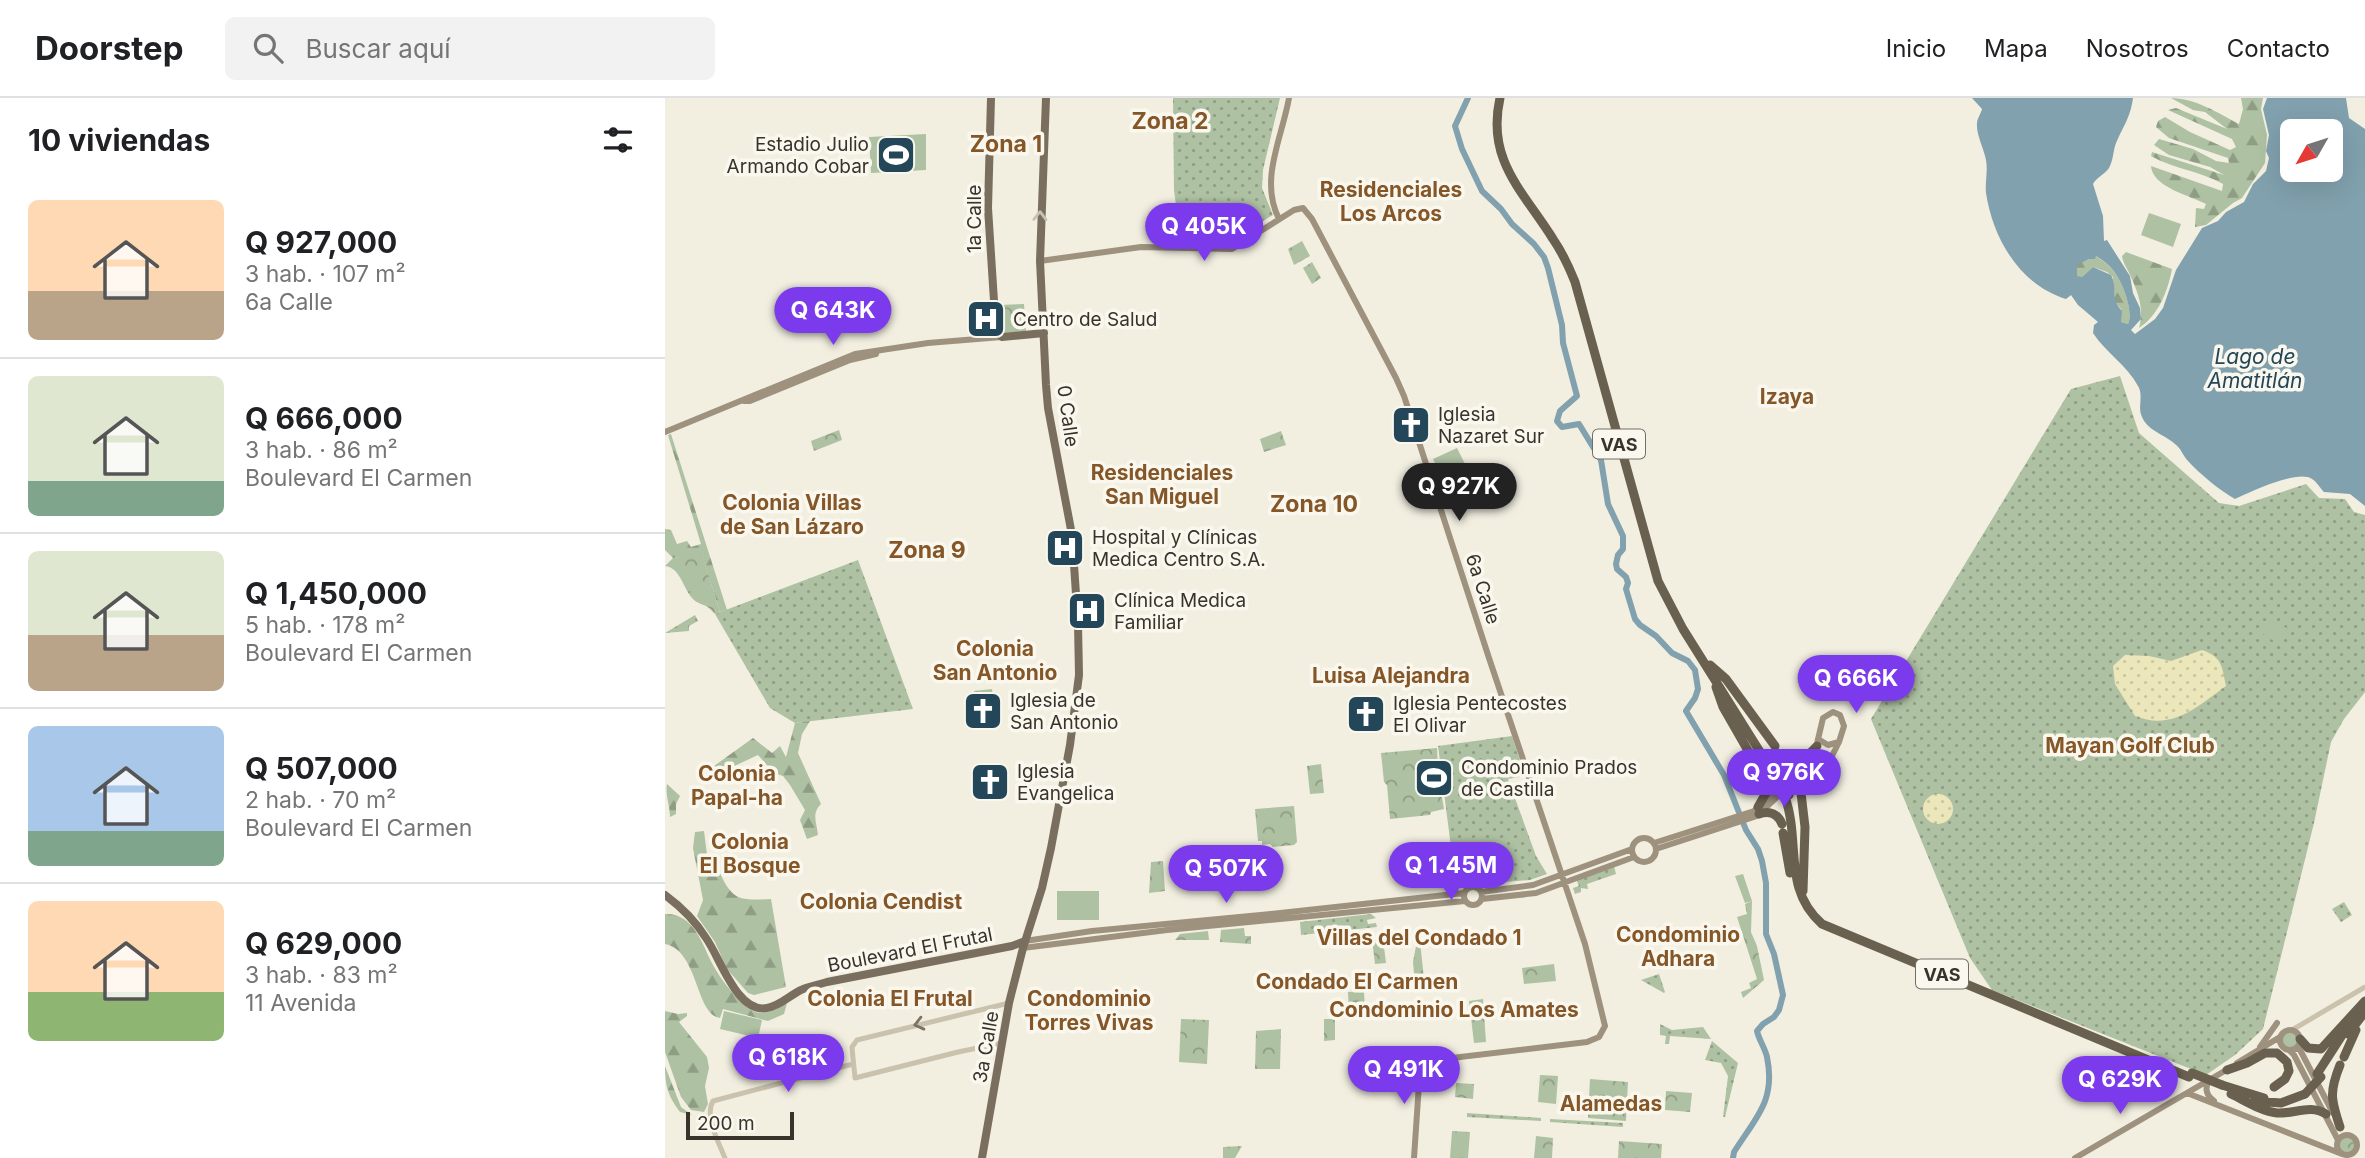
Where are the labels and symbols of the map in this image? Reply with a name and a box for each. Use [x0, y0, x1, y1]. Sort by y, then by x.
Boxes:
district label: Zona 2 [1132, 107, 1209, 135]
north arrow [2280, 119, 2343, 182]
district label: Zona 1 [970, 130, 1042, 158]
place label: Estadio Julio Armando Cobar [727, 133, 869, 178]
sports icon: Estadio Julio Armando Cobar [875, 134, 917, 176]
district label: Residenciales Los Arcos [1320, 177, 1462, 226]
street label: 1a Calle [963, 185, 986, 253]
pin: Q 405K [1147, 204, 1261, 263]
one-way arrow [1033, 210, 1048, 221]
pin: Q 643K [776, 288, 890, 347]
hospital icon: Centro de Salud [965, 298, 1007, 340]
place label: Centro de Salud [1013, 308, 1157, 331]
water label: Lago de Amatitlán [2206, 344, 2303, 393]
street label: 0 Calle [1052, 384, 1084, 448]
district label: Izaya [1760, 384, 1814, 409]
place label: Iglesia Nazaret Sur [1438, 403, 1544, 448]
church icon: Iglesia Nazaret Sur [1390, 404, 1432, 446]
road number: VAS [1593, 430, 1645, 458]
district label: Residenciales San Miguel [1091, 460, 1233, 509]
pin: Q 927K [1402, 464, 1516, 523]
district label: Colonia Villas de San Lázaro [720, 490, 864, 539]
district label: Zona 10 [1270, 490, 1358, 518]
place label: Hospital y Clínicas Medica Centro S.A. [1092, 526, 1266, 571]
hospital icon: Hospital y Clínicas Medica Centro S.A. [1044, 527, 1086, 569]
district label: Zona 9 [888, 536, 966, 564]
street label: 6a Calle [1461, 551, 1505, 627]
place label: Clínica Medica Familiar [1114, 589, 1246, 634]
hospital icon: Clínica Medica Familiar [1066, 590, 1108, 632]
district label: Colonia San Antonio [933, 636, 1057, 685]
pin: Q 666K [1799, 656, 1913, 715]
district label: Luisa Alejandra [1312, 663, 1470, 688]
place label: Iglesia de San Antonio [1010, 689, 1118, 734]
church icon: Iglesia de San Antonio [962, 690, 1004, 732]
place label: Iglesia Pentecostes El Olivar [1393, 692, 1567, 737]
church icon: Iglesia Pentecostes El Olivar [1345, 693, 1387, 735]
district label: Mayan Golf Club [2045, 733, 2215, 758]
pin: Q 976K [1727, 750, 1841, 809]
place label: Condominio Prados de Castilla [1461, 756, 1637, 801]
sports icon: Condominio Prados de Castilla [1413, 757, 1455, 799]
place label: Iglesia Evangelica [1017, 760, 1115, 805]
district label: Colonia Papal-ha [691, 761, 783, 810]
church icon: Iglesia Evangelica [969, 761, 1011, 803]
district label: Colonia El Bosque [700, 829, 800, 878]
pin: Q 1.45M [1386, 842, 1516, 902]
pin: Q 507K [1169, 846, 1283, 905]
district label: Colonia Cendist [800, 889, 963, 914]
district label: Condominio Adhara [1616, 922, 1740, 971]
street label: Boulevard El Frutal [826, 923, 994, 977]
district label: Villas del Condado 1 [1316, 925, 1522, 950]
road number: VAS [1916, 960, 1968, 988]
district label: Condado El Carmen [1256, 969, 1458, 994]
district label: Colonia El Frutal [807, 986, 973, 1011]
district label: Condominio Torres Vivas [1025, 986, 1153, 1035]
district label: Condominio Los Amates [1329, 997, 1579, 1022]
street label: 3a Calle [968, 1009, 1004, 1085]
one-way arrow [913, 1016, 925, 1030]
pin: Q 618K [731, 1034, 845, 1094]
pin: Q 491K [1347, 1046, 1461, 1106]
pin: Q 629K [2063, 1056, 2177, 1116]
district label: Alamedas [1560, 1091, 1662, 1116]
scale bar [686, 1109, 795, 1141]

